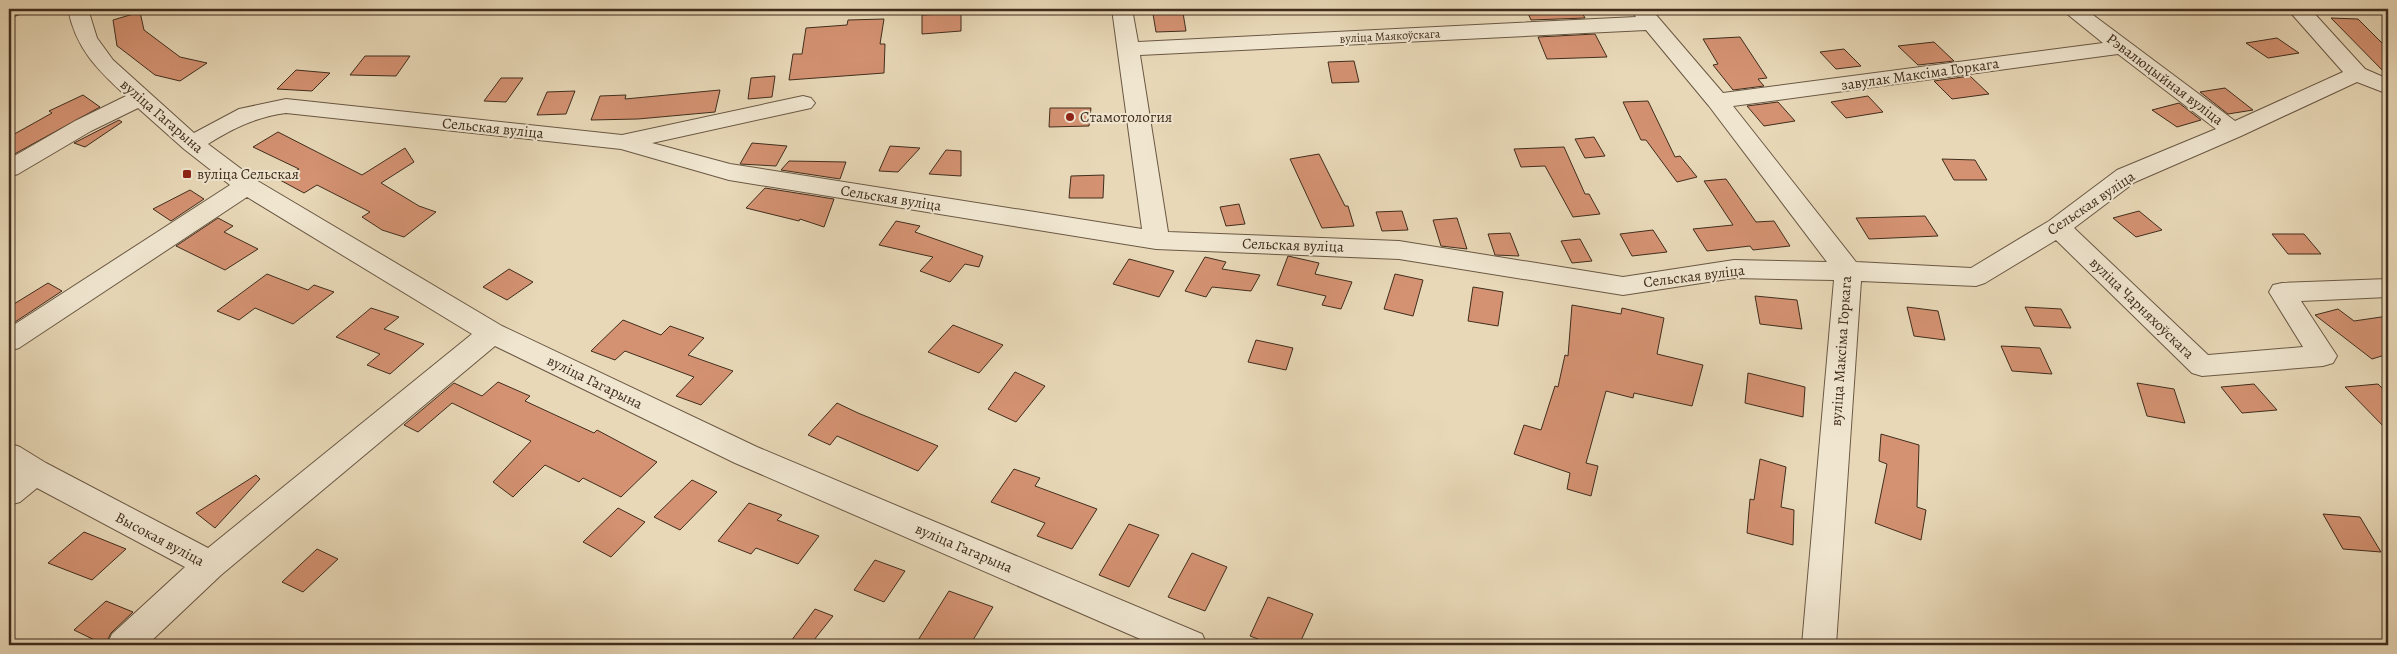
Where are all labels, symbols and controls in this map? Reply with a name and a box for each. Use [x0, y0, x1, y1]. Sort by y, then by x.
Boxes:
street label: вуліца Маякоўскага [1339, 25, 1441, 47]
street label: Рэвалюцыйная вуліца [2102, 28, 2228, 130]
street label: завулак Максіма Горкага [1840, 53, 2000, 95]
street label: вуліца Гагарына [116, 74, 208, 158]
place label: Стамотология [1080, 107, 1172, 127]
marker: Стамотология [1064, 111, 1076, 123]
street label: Сельская вуліца [441, 113, 545, 143]
place label: вуліца Сельская [197, 164, 299, 184]
street label: Сельская вуліца [2043, 166, 2139, 240]
marker: вуліца Сельская [181, 168, 193, 180]
street label: Сельская вуліца [839, 180, 943, 216]
street label: Сельская вуліца [1242, 233, 1344, 257]
street label: вуліца Чарняхоўскага [2085, 253, 2199, 363]
street label: Сельская вуліца [1642, 260, 1746, 292]
street label: вуліца Максіма Горкага [1826, 275, 1856, 427]
street label: вуліца Гагарына [544, 350, 646, 414]
street label: Высокая вуліца [112, 507, 208, 571]
street label: вуліца Гагарына [912, 518, 1016, 578]

